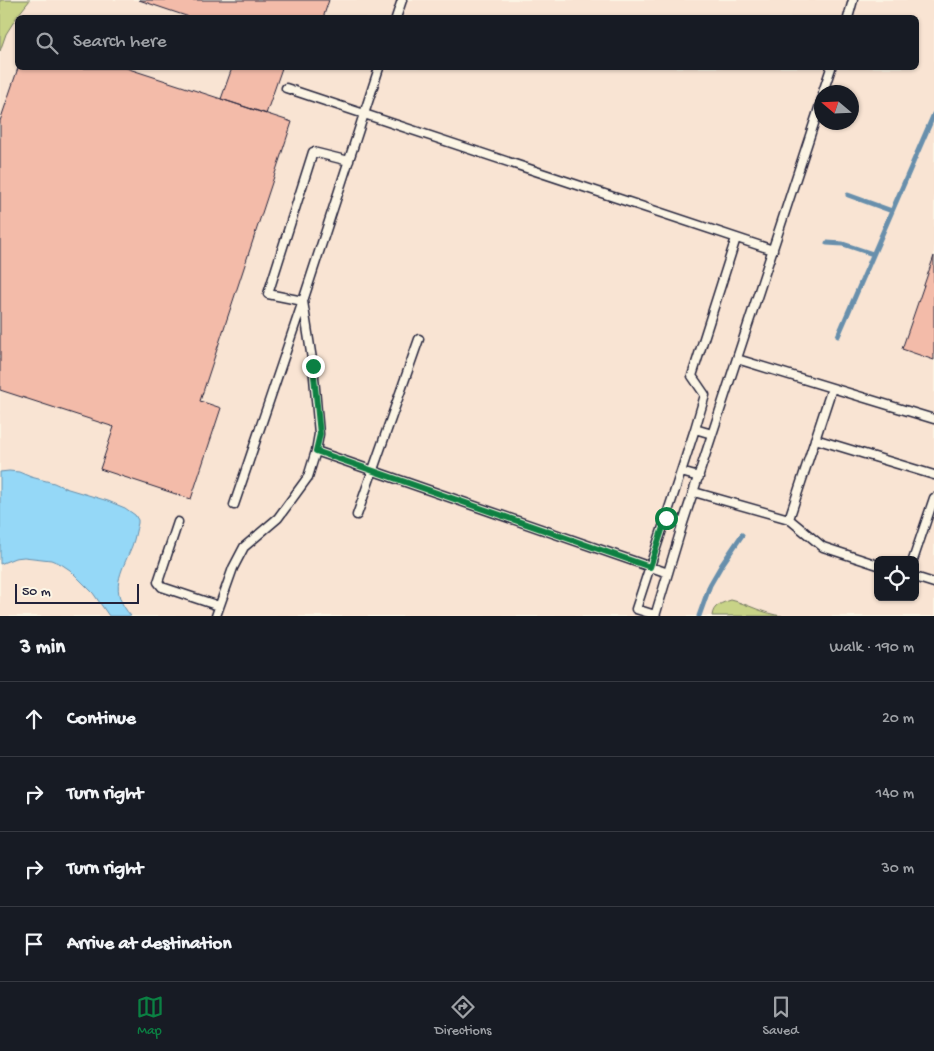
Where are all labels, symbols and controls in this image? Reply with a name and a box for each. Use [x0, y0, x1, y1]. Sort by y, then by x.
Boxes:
search box [15, 15, 919, 70]
icon: search [33, 29, 61, 57]
text: Search here [73, 31, 167, 54]
north arrow [814, 85, 859, 130]
route end [302, 355, 325, 378]
route start [655, 507, 678, 530]
map controls [874, 556, 919, 601]
button: locate [874, 556, 919, 601]
scale bar [15, 581, 139, 604]
text: 50 m [22, 584, 51, 601]
text: 3 min [20, 636, 65, 661]
text: Walk · 190 m [830, 639, 914, 658]
icon: ahead [20, 705, 48, 733]
text: Continue [67, 708, 136, 731]
text: 20 m [882, 710, 914, 729]
icon: right [20, 780, 48, 808]
text: Turn right [67, 783, 143, 806]
text: 140 m [876, 785, 914, 804]
icon: right [20, 855, 48, 883]
text: Turn right [67, 858, 143, 881]
text: 30 m [881, 860, 914, 879]
icon: arrive [20, 930, 48, 958]
text: Arrive at destination [67, 933, 231, 956]
tab: Map [136, 993, 164, 1040]
tab: Directions [435, 993, 492, 1040]
tab: Saved [763, 993, 798, 1040]

